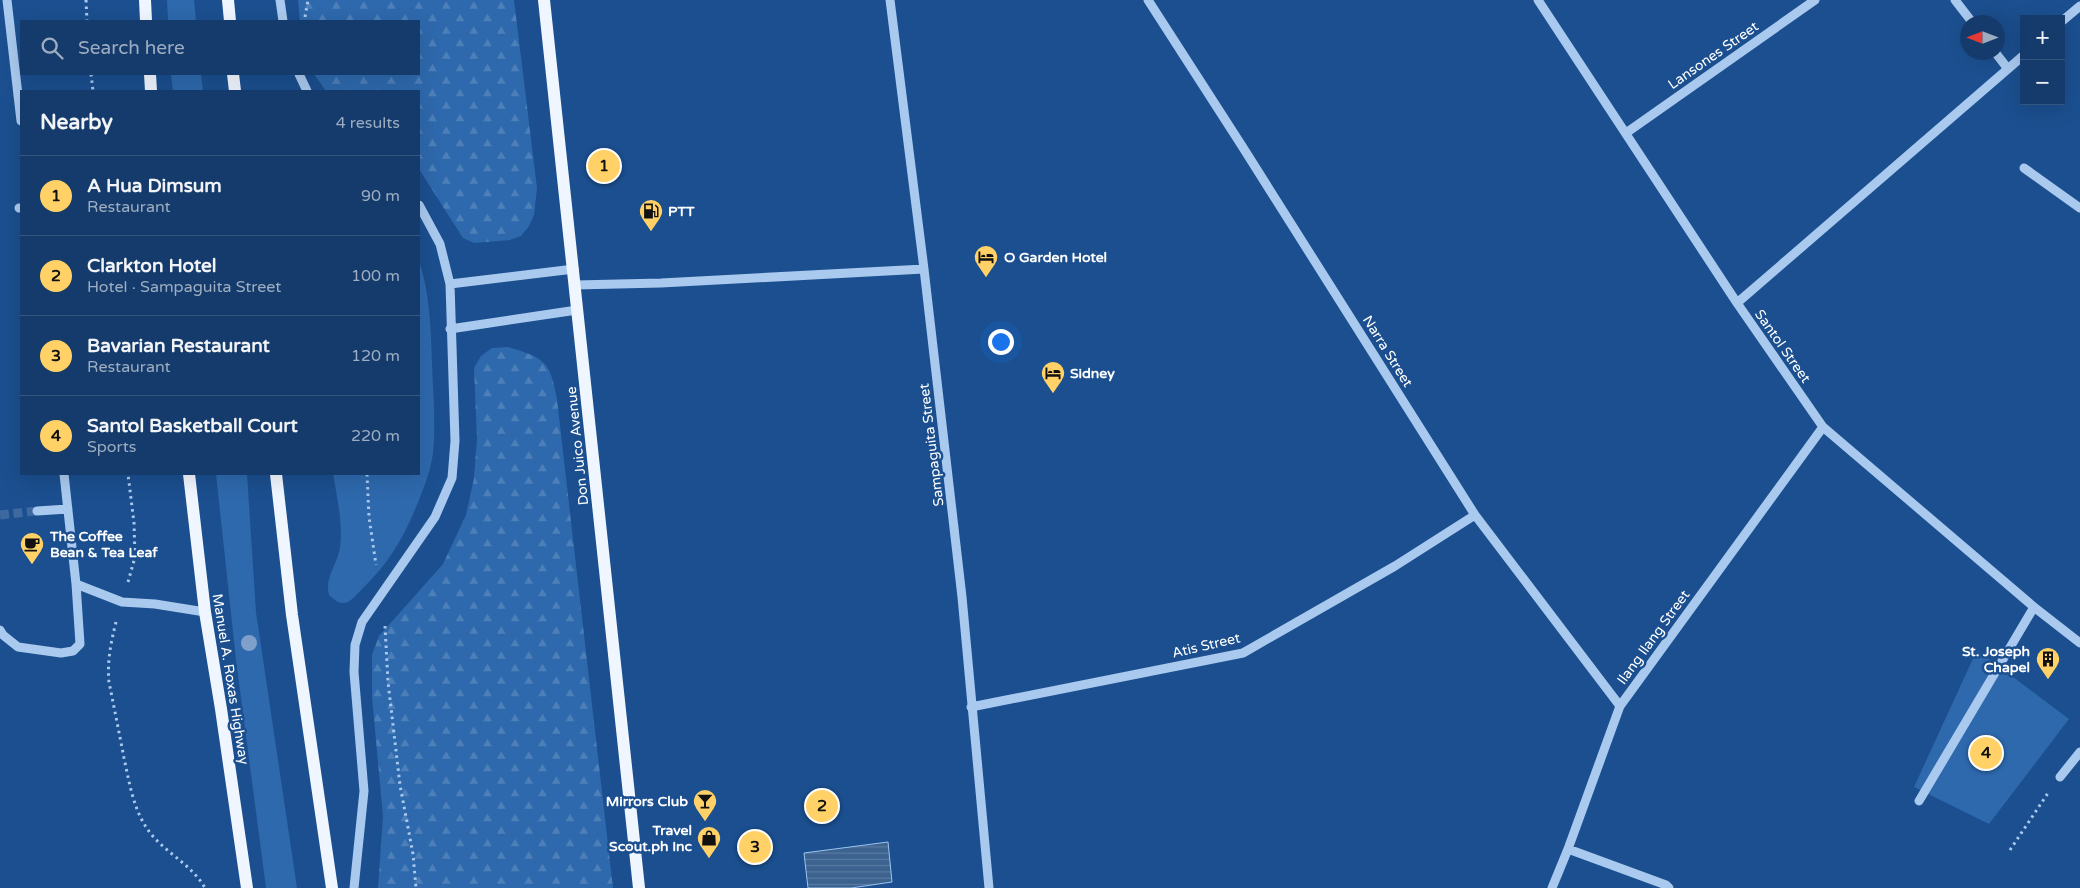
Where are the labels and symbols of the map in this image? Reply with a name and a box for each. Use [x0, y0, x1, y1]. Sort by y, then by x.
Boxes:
north arrow [1960, 15, 2005, 60]
street label: Lansones Street [1665, 18, 1762, 93]
pin: 1 [588, 147, 620, 185]
fuel station icon: PTT [638, 198, 664, 232]
place label: PTT [668, 203, 695, 220]
hotel icon: O Garden Hotel [973, 244, 999, 278]
place label: O Garden Hotel [1004, 249, 1107, 266]
street label: Santol Street [1751, 306, 1815, 387]
street label: Narra Street [1359, 312, 1417, 391]
your location [988, 329, 1014, 355]
hotel icon: Sidney [1040, 360, 1066, 394]
place label: Sidney [1070, 365, 1115, 382]
street label: Sampaguita Street [915, 382, 947, 507]
street label: Don Juico Avenue [563, 386, 592, 506]
place label: The Coffee Bean & Tea Leaf [49, 528, 158, 561]
cafe icon: The Coffee Bean & Tea Leaf [19, 531, 45, 565]
street label: Ilang Ilang Street [1613, 586, 1694, 688]
street label: Manuel A. Roxas Highway [209, 592, 252, 766]
street label: Atis Street [1170, 629, 1242, 662]
place label: St. Joseph Chapel [1962, 643, 2030, 676]
building icon: St. Joseph Chapel [2035, 646, 2061, 680]
pin: 4 [1970, 734, 2002, 772]
pin: 2 [806, 787, 838, 825]
bar icon: Mirrors Club [692, 788, 718, 822]
place label: Mirrors Club [606, 793, 688, 810]
place label: Travel Scout.ph Inc [609, 822, 693, 855]
shop icon: Travel Scout.ph Inc [696, 825, 722, 859]
pin: 3 [739, 828, 771, 866]

